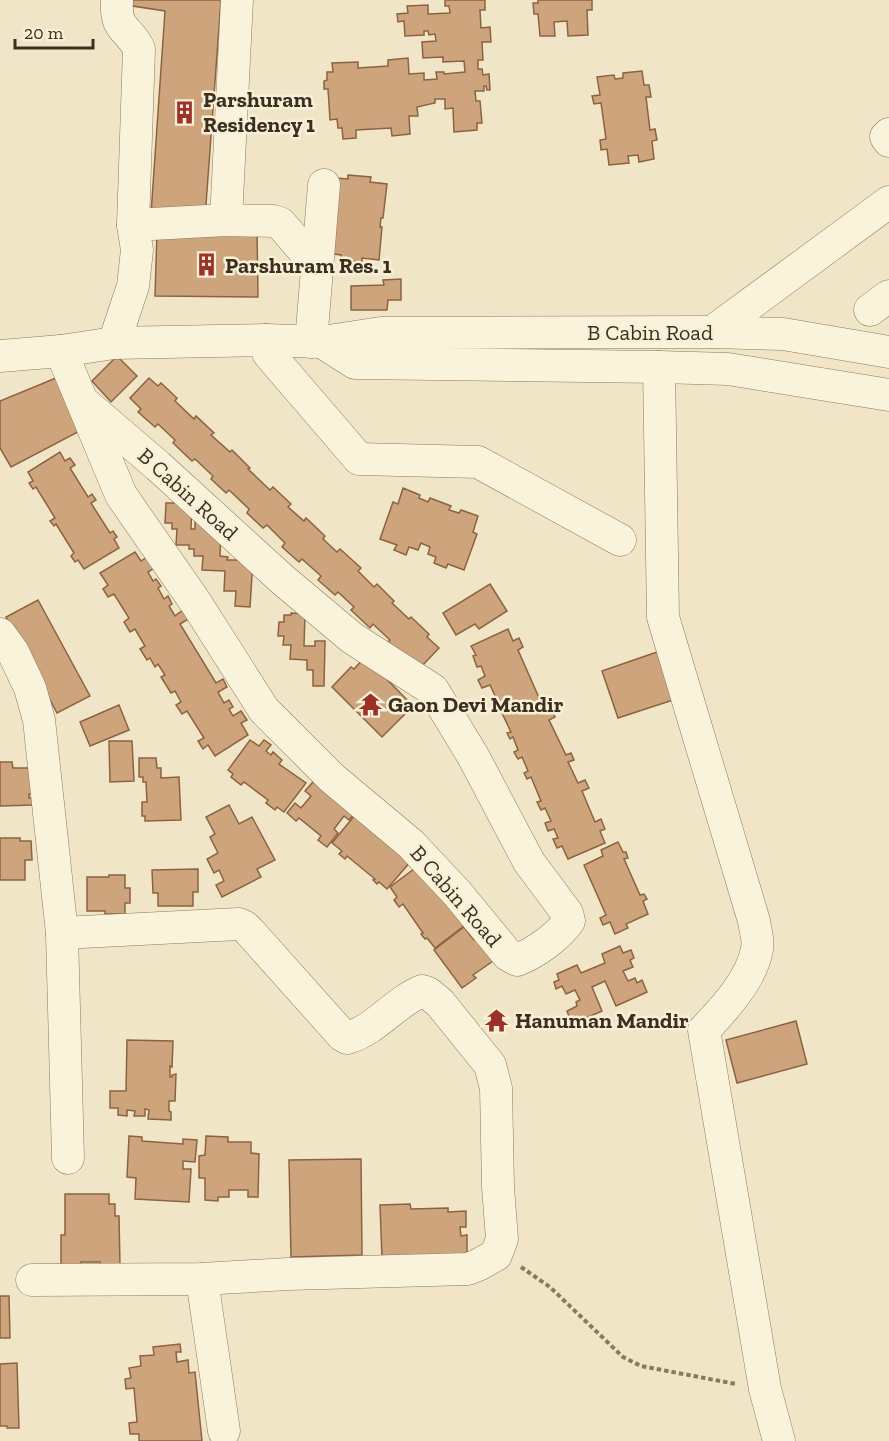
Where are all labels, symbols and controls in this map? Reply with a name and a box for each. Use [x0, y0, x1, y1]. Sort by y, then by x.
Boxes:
scale bar [15, 12, 93, 50]
text: 20 m [24, 22, 64, 44]
place label: Parshuram Residency 1 [203, 86, 315, 138]
building icon: Parshuram Residency 1 [172, 99, 198, 125]
building icon: Parshuram Res. 1 [194, 252, 220, 278]
place label: Parshuram Res. 1 [225, 252, 392, 279]
street label: B Cabin Road [587, 319, 713, 346]
street label: B Cabin Road [132, 442, 244, 546]
temple icon: Gaon Devi Mandir [357, 691, 383, 717]
place label: Gaon Devi Mandir [388, 691, 564, 718]
street label: B Cabin Road [405, 840, 507, 952]
temple icon: Hanuman Mandir [484, 1007, 510, 1033]
place label: Hanuman Mandir [515, 1007, 689, 1034]

